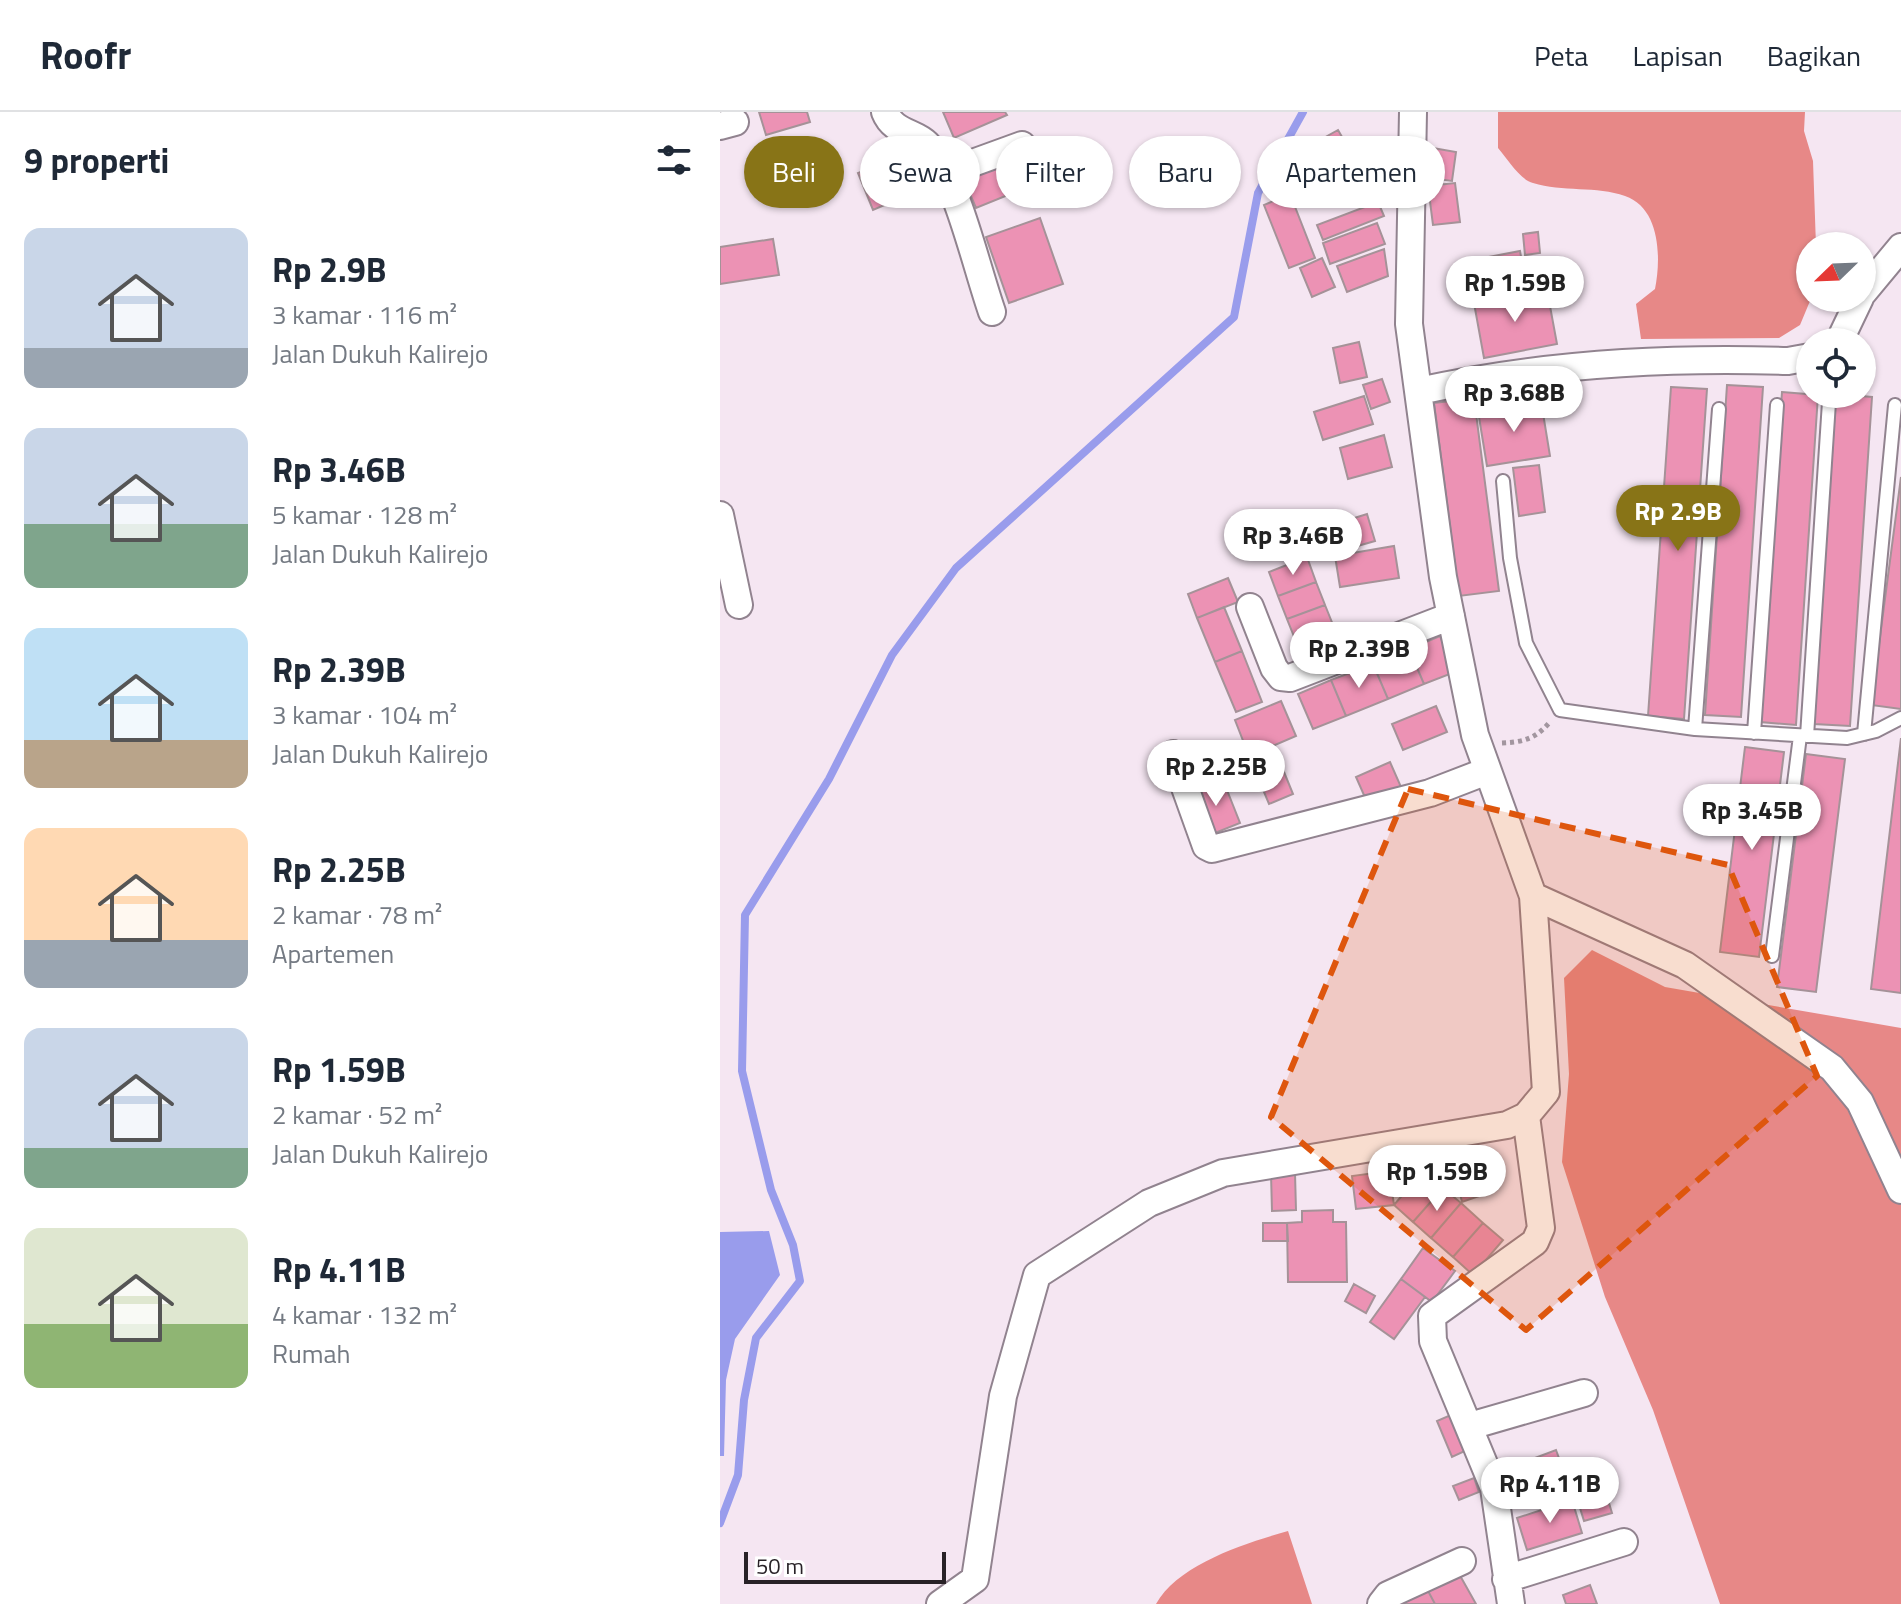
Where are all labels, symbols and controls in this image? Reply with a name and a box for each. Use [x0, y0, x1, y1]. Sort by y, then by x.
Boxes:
text: Roofr [40, 26, 131, 84]
text: Peta [1534, 34, 1588, 77]
text: Lapisan [1632, 34, 1723, 77]
text: Bagikan [1767, 34, 1861, 77]
text: 9 properti [24, 134, 169, 186]
chip: Beli [744, 136, 844, 208]
chip: Sewa [860, 136, 980, 208]
chip: Filter [996, 136, 1113, 208]
chip: Baru [1129, 136, 1241, 208]
chip: Apartemen [1257, 136, 1445, 208]
icon: filters [652, 138, 696, 182]
north arrow [1796, 232, 1876, 312]
map controls [1796, 232, 1876, 408]
text: Rp 2.9B [272, 243, 387, 295]
pin: Rp 1.59B [1432, 256, 1598, 324]
icon: home [88, 260, 184, 356]
text: Rp 1.59B [1464, 262, 1566, 301]
text: 3 kamar · 116 m² [272, 295, 457, 334]
button: locate [1796, 328, 1876, 408]
text: Jalan Dukuh Kalirejo [272, 334, 489, 373]
pin: Rp 3.68B [1431, 366, 1597, 434]
text: Rp 3.68B [1463, 372, 1565, 411]
text: Rp 3.46B [272, 443, 406, 495]
icon: home [88, 460, 184, 556]
pin: Rp 2.9B [1604, 485, 1752, 553]
text: Rp 2.9B [1634, 491, 1722, 530]
text: 5 kamar · 128 m² [272, 495, 457, 534]
pin: Rp 3.46B [1210, 509, 1376, 577]
text: Rp 3.46B [1242, 515, 1344, 554]
text: Jalan Dukuh Kalirejo [272, 534, 489, 573]
pin: Rp 2.39B [1276, 622, 1442, 690]
text: Rp 2.39B [1308, 628, 1410, 667]
text: Rp 2.39B [272, 643, 406, 695]
icon: home [88, 660, 184, 756]
text: 3 kamar · 104 m² [272, 695, 457, 734]
text: Jalan Dukuh Kalirejo [272, 734, 489, 773]
pin: Rp 2.25B [1133, 740, 1299, 808]
text: Rp 2.25B [1165, 746, 1267, 785]
pin: Rp 3.45B [1669, 784, 1835, 852]
text: Rp 3.45B [1701, 790, 1803, 829]
text: Rp 2.25B [272, 843, 406, 895]
icon: home [88, 860, 184, 956]
text: 2 kamar · 78 m² [272, 895, 442, 934]
text: Apartemen [272, 934, 394, 973]
text: Rp 1.59B [272, 1043, 406, 1095]
icon: home [88, 1060, 184, 1156]
text: 2 kamar · 52 m² [272, 1095, 442, 1134]
text: Jalan Dukuh Kalirejo [272, 1134, 489, 1173]
pin: Rp 1.59B [1354, 1145, 1520, 1213]
text: Rp 1.59B [1386, 1151, 1488, 1190]
text: Rp 4.11B [272, 1243, 406, 1295]
icon: home [88, 1260, 184, 1356]
text: 4 kamar · 132 m² [272, 1295, 457, 1334]
text: Rumah [272, 1334, 350, 1373]
pin: Rp 4.11B [1467, 1457, 1633, 1525]
text: Rp 4.11B [1499, 1463, 1601, 1502]
scale bar [744, 1548, 946, 1584]
text: 50 m [756, 1549, 804, 1583]

